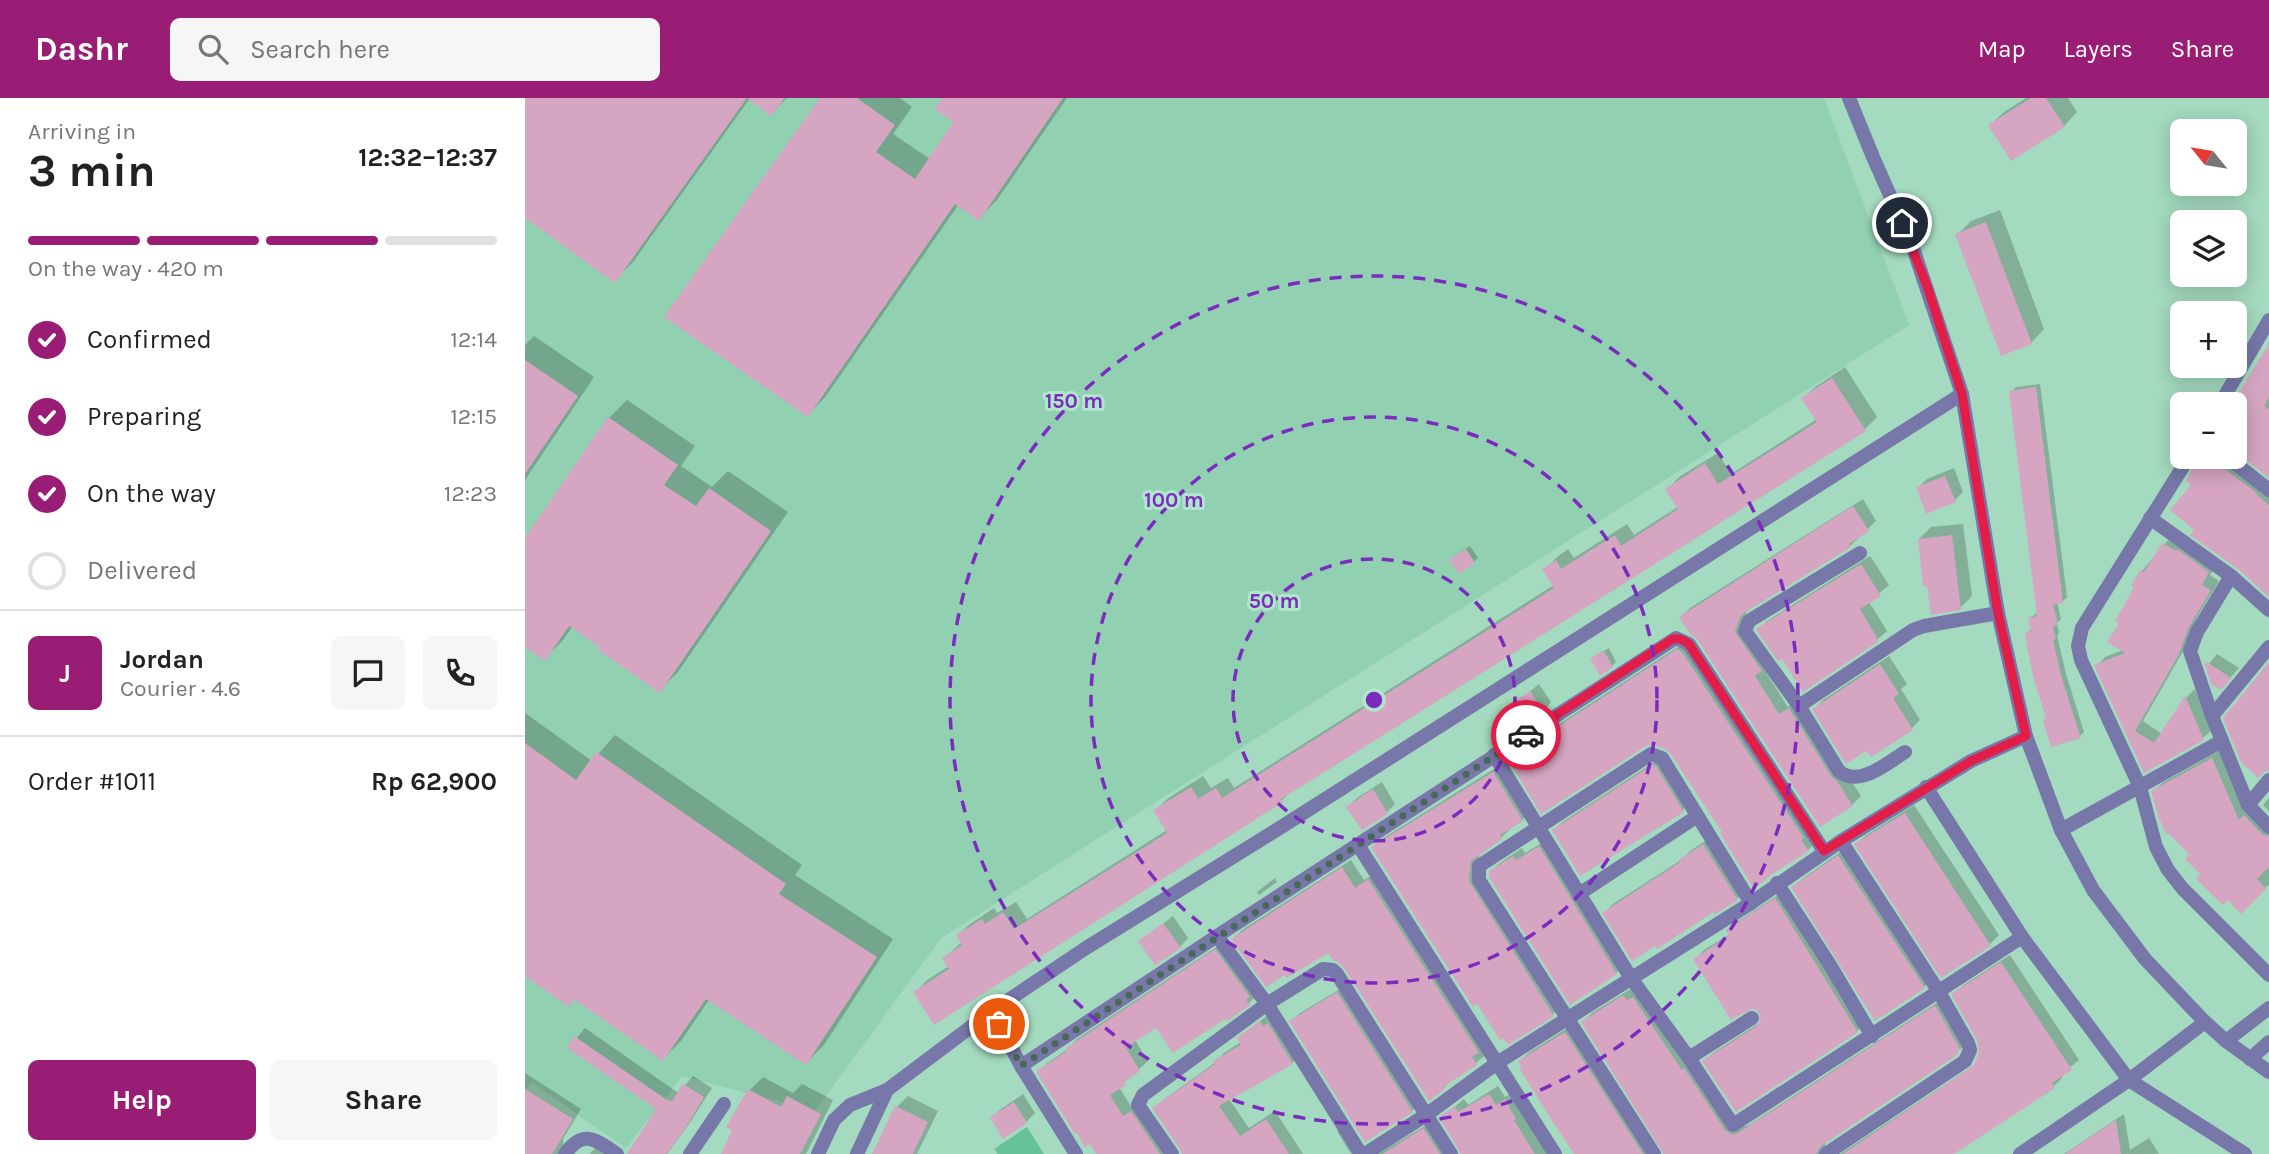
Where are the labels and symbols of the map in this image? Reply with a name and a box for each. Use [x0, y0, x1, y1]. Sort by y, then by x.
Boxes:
north arrow [2170, 119, 2247, 196]
pin [1872, 193, 1932, 253]
text: 150 m [1045, 389, 1103, 413]
text: 100 m [1144, 488, 1204, 512]
text: 50 m [1249, 589, 1299, 613]
centre of rings [1362, 688, 1386, 712]
courier [1491, 700, 1561, 770]
pin [969, 994, 1029, 1054]

